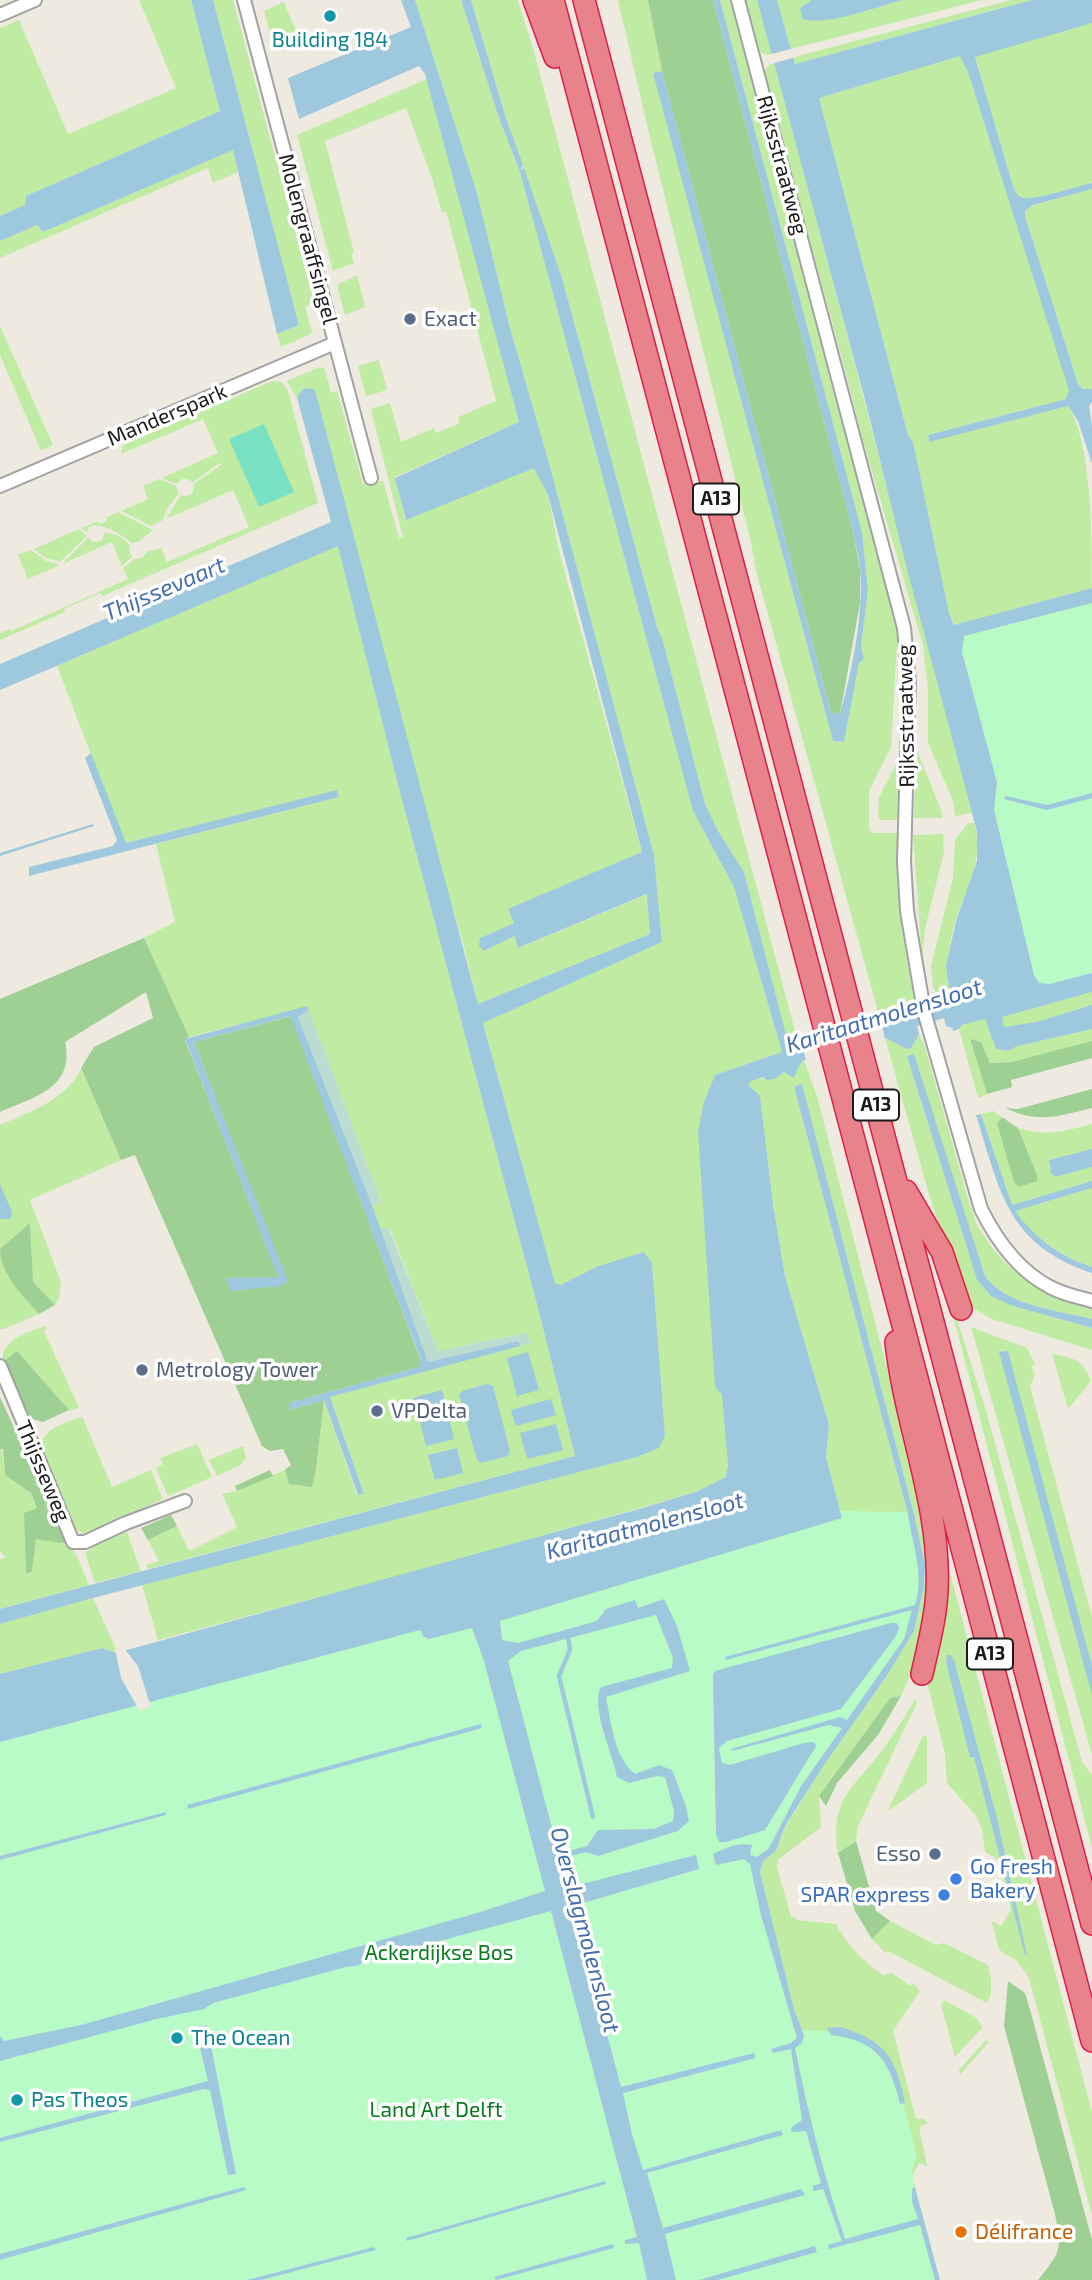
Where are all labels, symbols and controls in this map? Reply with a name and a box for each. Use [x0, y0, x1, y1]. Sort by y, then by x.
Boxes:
marker: Building 184 [322, 8, 338, 24]
place label: Building 184 [272, 27, 388, 53]
street label: Rijksstraatweg [751, 93, 813, 237]
street label: Molengraaffsingel [273, 151, 343, 327]
place label: Exact [424, 306, 477, 332]
marker: Exact [402, 311, 418, 327]
street label: Manderspark [103, 379, 231, 451]
road number: A13 [693, 484, 739, 514]
water label: Thijssevaart [99, 551, 229, 627]
street label: Rijksstraatweg [892, 644, 920, 788]
water label: Karitaatmolensloot [783, 973, 985, 1059]
road number: A13 [853, 1090, 899, 1120]
place label: Metrology Tower [156, 1357, 318, 1383]
marker: Metrology Tower [134, 1362, 150, 1378]
place label: VPDelta [391, 1398, 467, 1424]
marker: VPDelta [369, 1403, 385, 1419]
street label: Thijsseweg [10, 1417, 76, 1525]
water label: Karitaatmolensloot [543, 1486, 747, 1566]
road number: A13 [967, 1638, 1013, 1670]
water label: Overslagmolensloot [544, 1824, 626, 2036]
place label: Esso [876, 1841, 921, 1867]
marker: Esso [927, 1846, 943, 1862]
place label: Go Fresh Bakery [970, 1854, 1053, 1904]
marker: Go Fresh Bakery [948, 1871, 964, 1887]
place label: SPAR express [801, 1882, 930, 1908]
marker: SPAR express [936, 1887, 952, 1903]
park label: Ackerdijkse Bos [365, 1940, 513, 1966]
place label: The Ocean [191, 2025, 290, 2051]
marker: The Ocean [169, 2030, 185, 2046]
place label: Pas Theos [31, 2087, 128, 2113]
marker: Pas Theos [9, 2092, 25, 2108]
park label: Land Art Delft [370, 2097, 502, 2123]
place label: Délifrance [975, 2219, 1073, 2245]
marker: Délifrance [953, 2224, 969, 2240]

